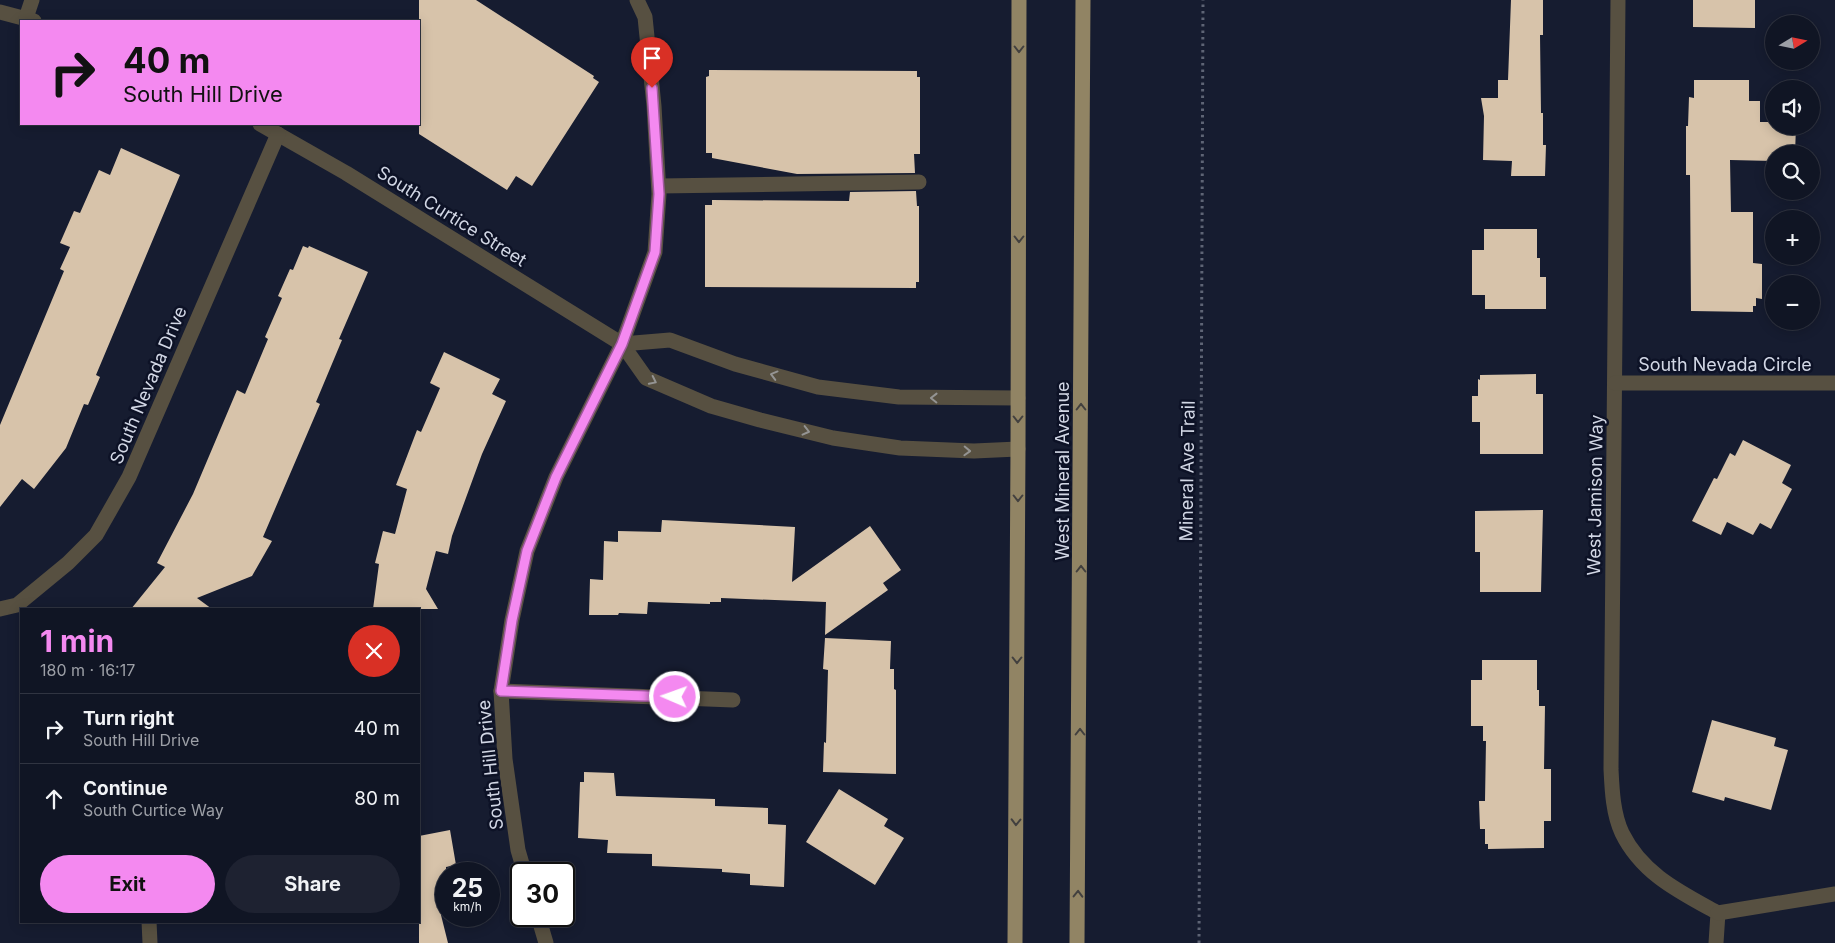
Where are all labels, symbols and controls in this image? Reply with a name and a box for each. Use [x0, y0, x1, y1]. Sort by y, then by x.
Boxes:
north arrow [1765, 15, 1820, 70]
map controls [1765, 15, 1820, 330]
pin [631, 37, 673, 88]
text: 40 m [123, 39, 211, 81]
icon: right [40, 40, 105, 105]
icon: arrive [638, 44, 666, 72]
one-way arrow [1014, 45, 1024, 53]
button: sound [1765, 80, 1820, 135]
text: South Hill Drive [123, 81, 283, 107]
button: search [1765, 145, 1820, 200]
street label: South Curtice Street [373, 161, 531, 271]
button: + [1765, 210, 1820, 265]
one-way arrow [1014, 236, 1024, 243]
button: − [1765, 275, 1820, 330]
street label: South Nevada Drive [105, 303, 191, 467]
street label: South Nevada Circle [1638, 354, 1812, 375]
one-way arrow [770, 370, 779, 381]
one-way arrow [647, 375, 656, 385]
street label: West Mineral Avenue [1052, 381, 1073, 561]
one-way arrow [930, 393, 938, 403]
street label: Mineral Ave Trail [1175, 400, 1199, 542]
one-way arrow [1076, 403, 1086, 410]
street label: West Jamison Way [1583, 414, 1607, 576]
one-way arrow [1013, 416, 1023, 423]
one-way arrow [802, 426, 810, 436]
one-way arrow [964, 446, 971, 456]
one-way arrow [1013, 494, 1023, 502]
one-way arrow [1076, 565, 1086, 573]
text: 1 min [40, 623, 114, 659]
button: close [348, 625, 400, 677]
one-way arrow [1012, 656, 1022, 664]
text: 180 m · 16:17 [40, 660, 135, 680]
position arrow [648, 670, 700, 722]
street label: South Hill Drive [473, 699, 507, 831]
text: Turn right [83, 707, 174, 730]
icon: right [40, 715, 68, 743]
text: 40 m [354, 717, 400, 740]
one-way arrow [1075, 728, 1085, 736]
text: South Hill Drive [83, 730, 199, 750]
text: Continue [83, 777, 168, 800]
icon: ahead [40, 785, 68, 813]
text: 80 m [354, 787, 400, 810]
text: South Curtice Way [83, 800, 224, 820]
one-way arrow [1011, 819, 1021, 827]
button: Exit [40, 855, 215, 913]
button: Share [225, 855, 400, 913]
speed limit sign: 30 [510, 862, 575, 927]
text: 25 [452, 873, 483, 903]
one-way arrow [1073, 890, 1083, 898]
text: km/h [453, 899, 482, 914]

